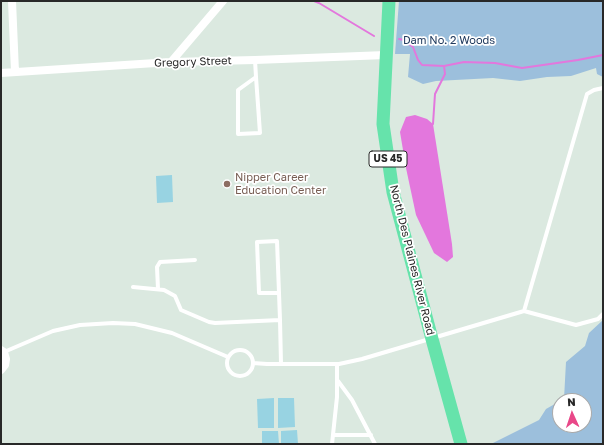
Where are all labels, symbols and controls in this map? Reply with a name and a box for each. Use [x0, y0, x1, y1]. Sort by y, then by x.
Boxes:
park label: Dam No. 2 Woods [403, 34, 495, 48]
street label: Gregory Street [154, 54, 232, 70]
road number: US 45 [369, 151, 407, 167]
place label: Nipper Career Education Center [235, 171, 326, 197]
marker: Nipper Career Education Center [222, 179, 232, 189]
street label: North Des Plaines River Road [387, 183, 437, 337]
north arrow [552, 393, 592, 433]
text: N [567, 395, 576, 408]

